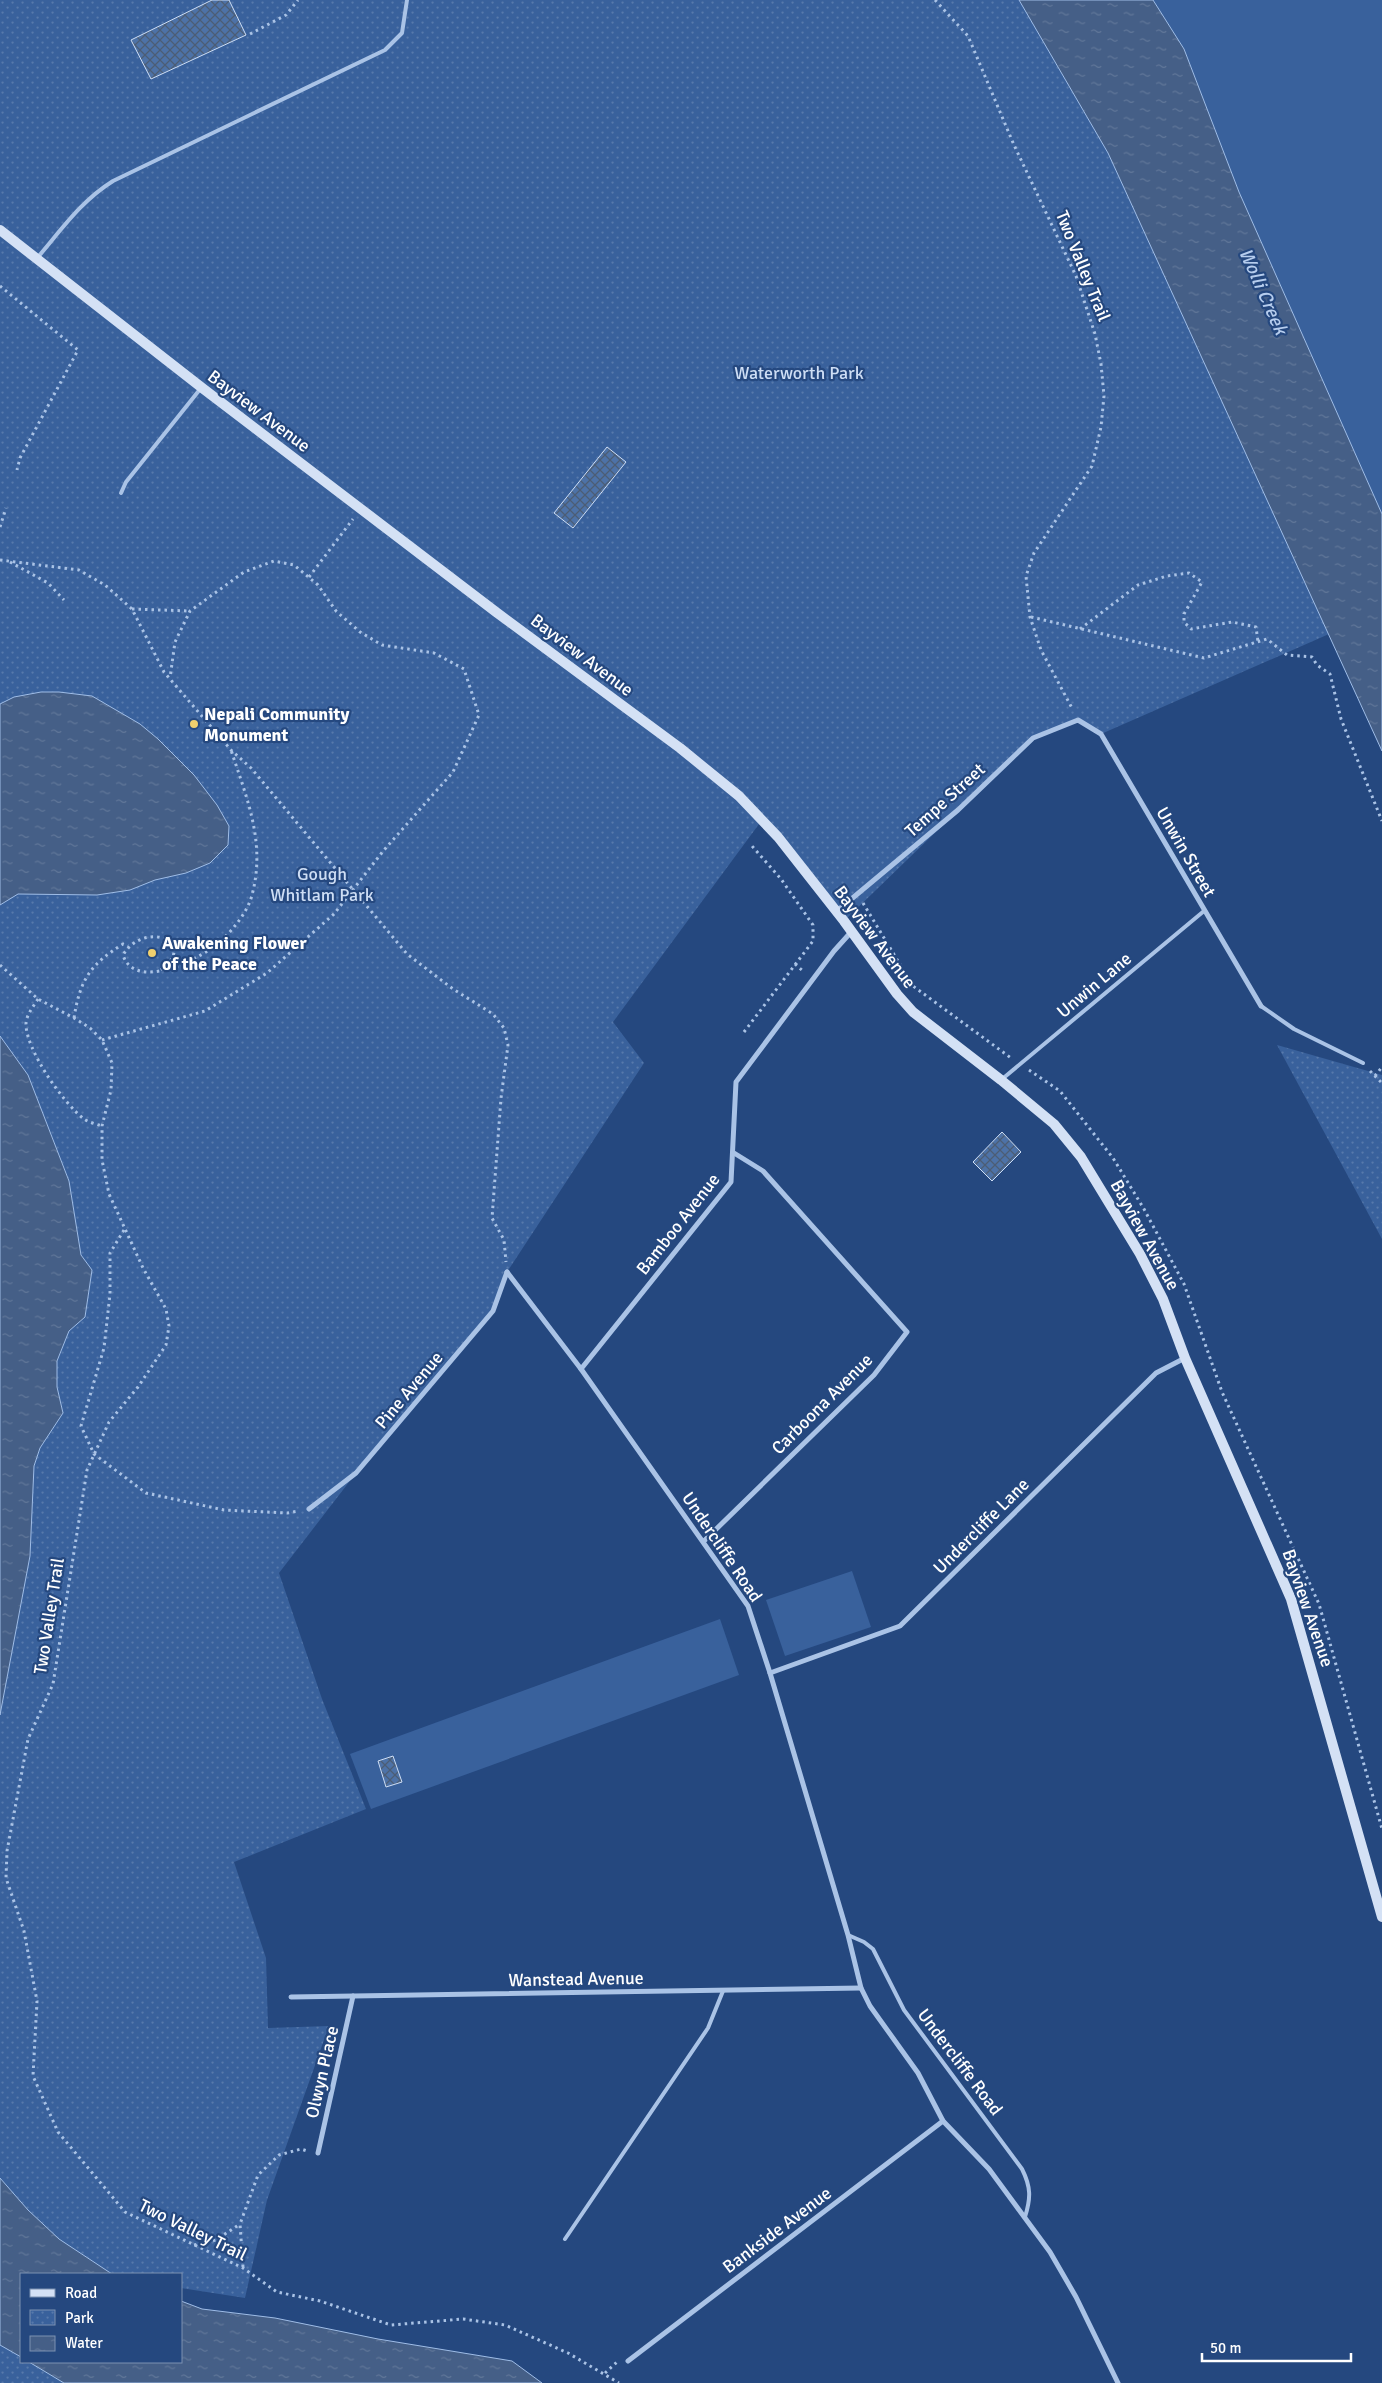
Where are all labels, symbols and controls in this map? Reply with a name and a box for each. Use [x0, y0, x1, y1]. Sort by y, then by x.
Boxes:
street label: Two Valley Trail [1051, 207, 1115, 325]
water label: Wolli Creek [1233, 244, 1293, 340]
park label: Waterworth Park [734, 362, 864, 384]
street label: Bayview Avenue [203, 365, 315, 457]
street label: Bayview Avenue [526, 609, 638, 701]
place label: Nepali Community Monument [204, 703, 349, 746]
marker: Nepali Community Monument [188, 718, 200, 730]
street label: Tempe Street [900, 758, 990, 842]
street label: Unwin Street [1151, 803, 1221, 901]
park label: Gough Whitlam Park [270, 863, 374, 906]
street label: Bayview Avenue [829, 881, 921, 993]
place label: Awakening Flower of the Peace [162, 932, 308, 975]
marker: Awakening Flower of the Peace [146, 947, 158, 959]
street label: Unwin Lane [1052, 947, 1136, 1023]
street label: Bamboo Avenue [632, 1169, 724, 1279]
street label: Bayview Avenue [1106, 1176, 1184, 1294]
street label: Pine Avenue [370, 1347, 448, 1433]
street label: Carboona Avenue [767, 1349, 877, 1459]
street label: Undercliffe Lane [928, 1473, 1034, 1579]
street label: Undercliffe Road [677, 1488, 767, 1606]
street label: Bayview Avenue [1278, 1546, 1338, 1670]
street label: Two Valley Trail [29, 1556, 69, 1676]
street label: Wanstead Avenue [508, 1967, 644, 1991]
street label: Undercliffe Road [913, 2004, 1007, 2120]
street label: Olwyn Place [301, 2024, 343, 2120]
street label: Bankside Avenue [718, 2182, 836, 2278]
street label: Two Valley Trail [135, 2194, 251, 2266]
legend [20, 2273, 182, 2363]
text: Road [65, 2284, 97, 2302]
text: Park [65, 2309, 94, 2327]
scale bar [1202, 2330, 1351, 2362]
text: Water [65, 2334, 103, 2352]
text: 50 m [1210, 2339, 1241, 2357]

